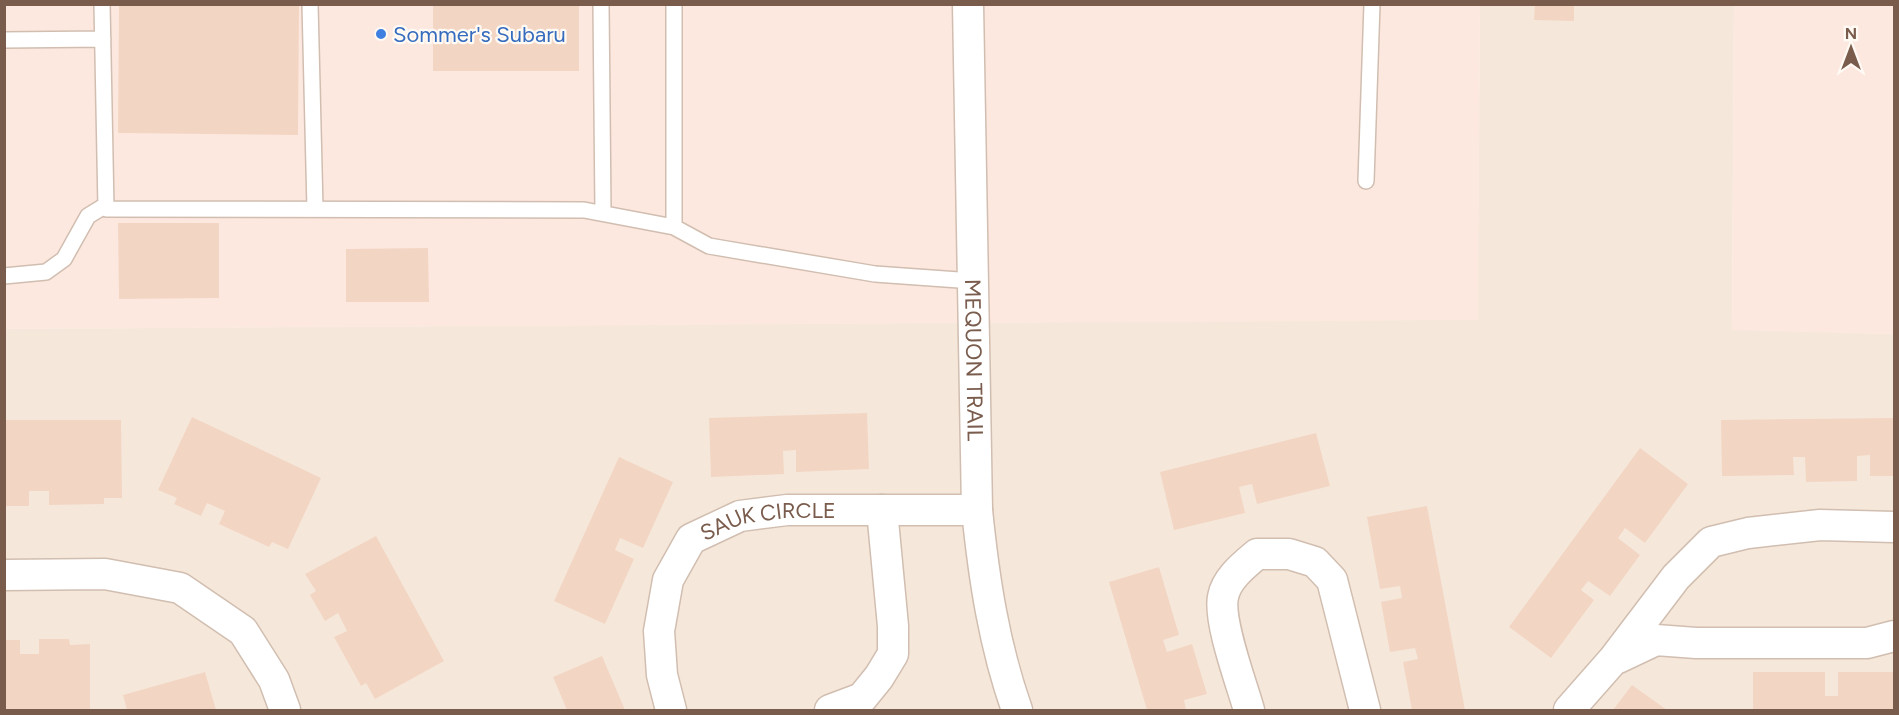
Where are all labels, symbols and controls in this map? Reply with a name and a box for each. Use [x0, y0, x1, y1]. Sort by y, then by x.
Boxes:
north arrow [1821, 18, 1881, 78]
place label: Sommer's Subaru [393, 21, 566, 48]
text: N [1845, 24, 1857, 43]
marker: Sommer's Subaru [374, 27, 388, 41]
street label: MEQUON TRAIL [959, 279, 989, 442]
street label: SAUK CIRCLE [696, 497, 836, 546]

